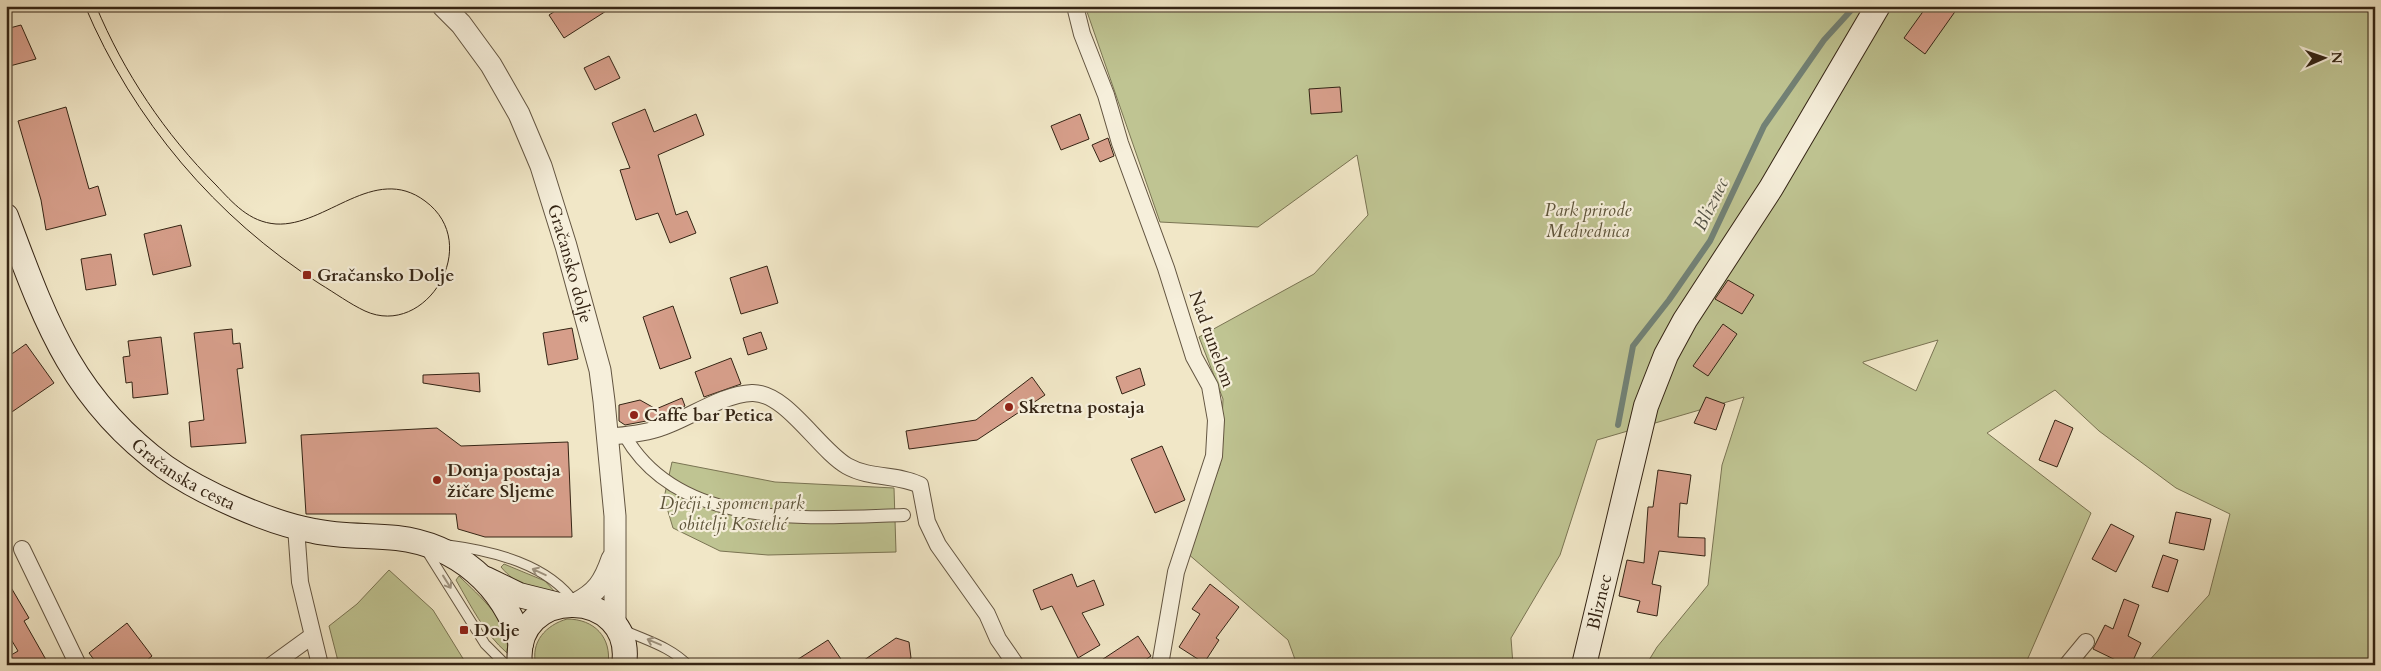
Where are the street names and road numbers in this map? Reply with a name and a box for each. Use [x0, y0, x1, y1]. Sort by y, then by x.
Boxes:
street label: Gračansko dolje [541, 201, 599, 326]
street label: Nad tunelom [1183, 287, 1241, 392]
street label: Gračanska cesta [125, 433, 239, 517]
street label: Bliznec [1581, 571, 1618, 632]

